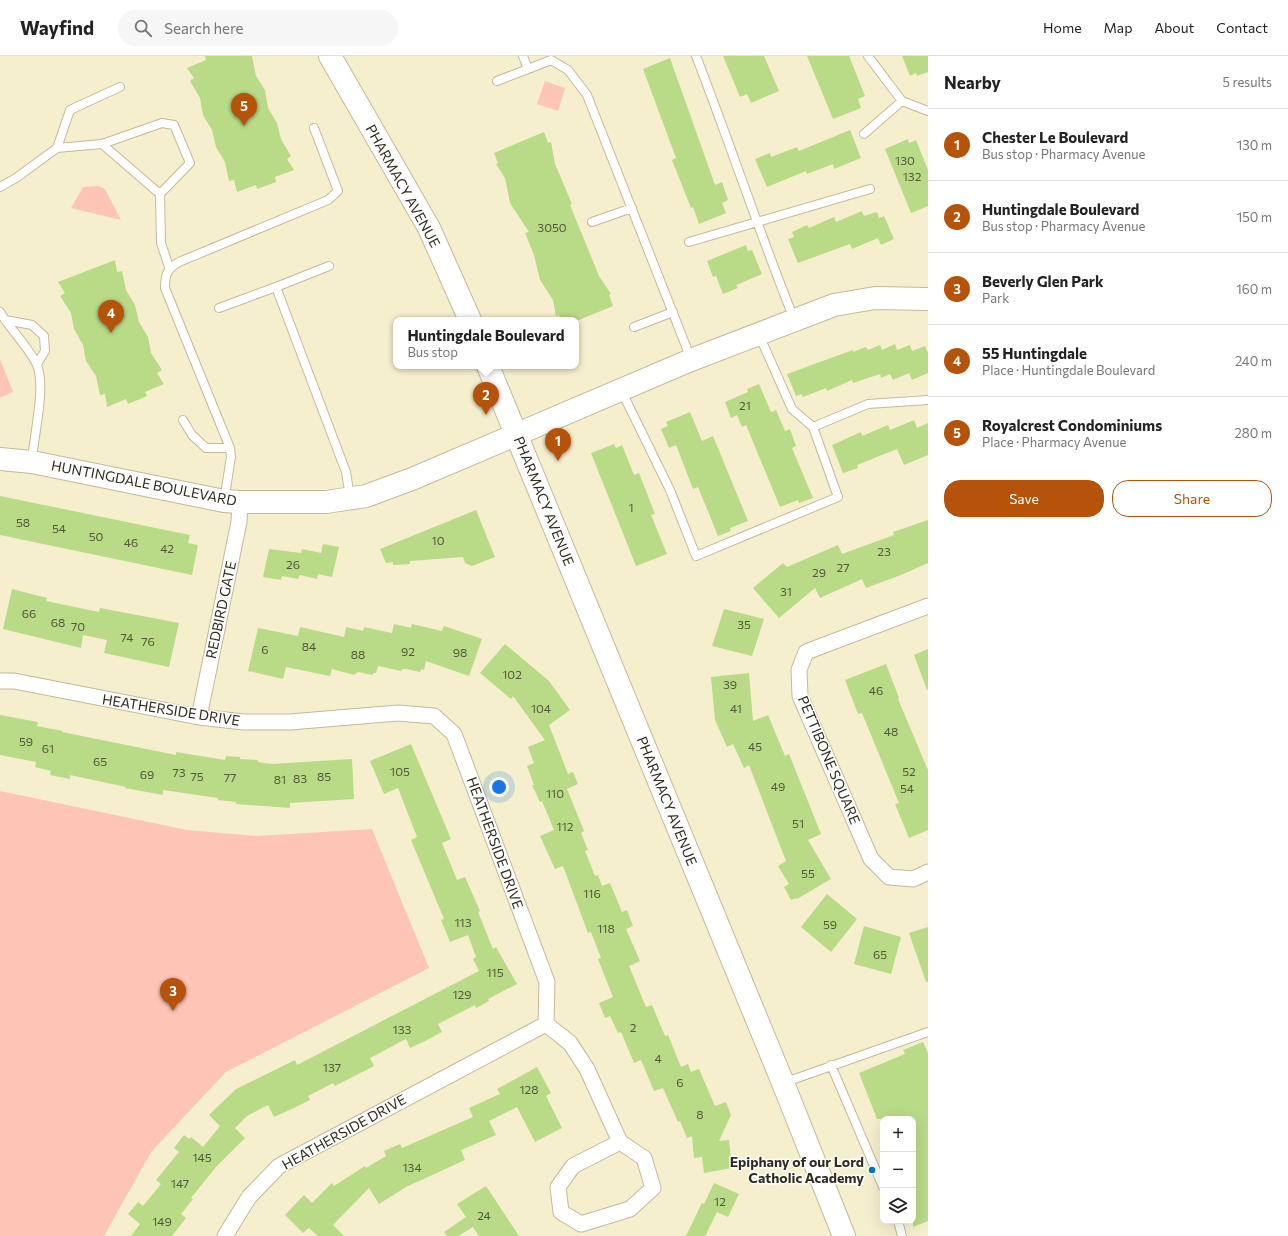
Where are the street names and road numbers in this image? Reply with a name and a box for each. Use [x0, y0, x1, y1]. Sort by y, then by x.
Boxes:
street label: PHARMACY AVENUE [363, 121, 444, 250]
street label: PHARMACY AVENUE [511, 434, 578, 568]
street label: HUNTINGDALE BOULEVARD [50, 456, 238, 509]
street label: REDBIRD GATE [202, 560, 239, 660]
street label: HEATHERSIDE DRIVE [101, 690, 241, 729]
street label: PETTIBONE SQUARE [795, 693, 864, 827]
street label: PHARMACY AVENUE [634, 734, 701, 868]
street label: HEATHERSIDE DRIVE [464, 774, 527, 911]
street label: HEATHERSIDE DRIVE [279, 1090, 409, 1173]

